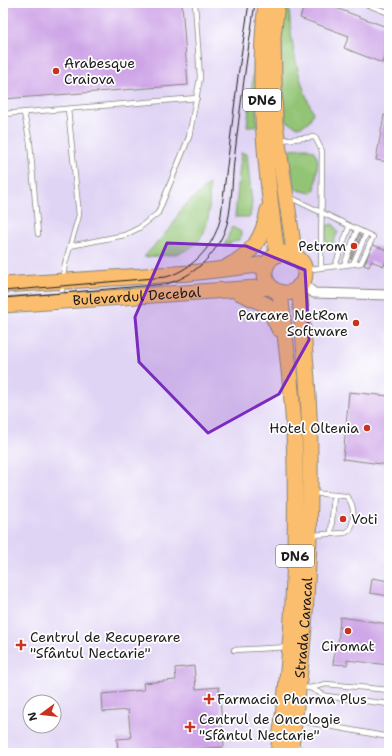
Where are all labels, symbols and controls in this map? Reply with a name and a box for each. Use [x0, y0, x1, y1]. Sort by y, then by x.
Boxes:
place label: Arabesque Craiova [64, 54, 135, 88]
marker: Arabesque Craiova [51, 66, 61, 76]
road number: DN6 [243, 89, 281, 111]
place label: Petrom [298, 237, 346, 255]
marker: Petrom [349, 241, 359, 251]
street label: Bulevardul Decebal [72, 283, 202, 309]
place label: Parcare NetRom Software [238, 306, 348, 340]
marker: Parcare NetRom Software [351, 318, 361, 328]
place label: Hotel Oltenia [269, 419, 359, 437]
marker: Hotel Oltenia [362, 423, 372, 433]
place label: Voti [351, 510, 378, 528]
marker: Voti [338, 514, 348, 524]
road number: DN6 [276, 545, 314, 567]
street label: Strada Caracal [290, 576, 316, 679]
marker: Ciromat [343, 626, 353, 636]
place label: Centrul de Recuperare "Sfântul Nectarie" [30, 628, 181, 662]
place label: Ciromat [321, 637, 375, 655]
marker: Centrul de Recuperare "Sfântul Nectarie" [15, 639, 27, 651]
place label: Farmacia Pharma Plus [217, 690, 367, 708]
north arrow [22, 694, 62, 734]
marker: Farmacia Pharma Plus [204, 694, 214, 704]
text: N [24, 710, 41, 723]
place label: Centrul de Oncologie "Sfântul Nectarie" [199, 710, 341, 744]
marker: Centrul de Oncologie "Sfântul Nectarie" [184, 721, 196, 733]

